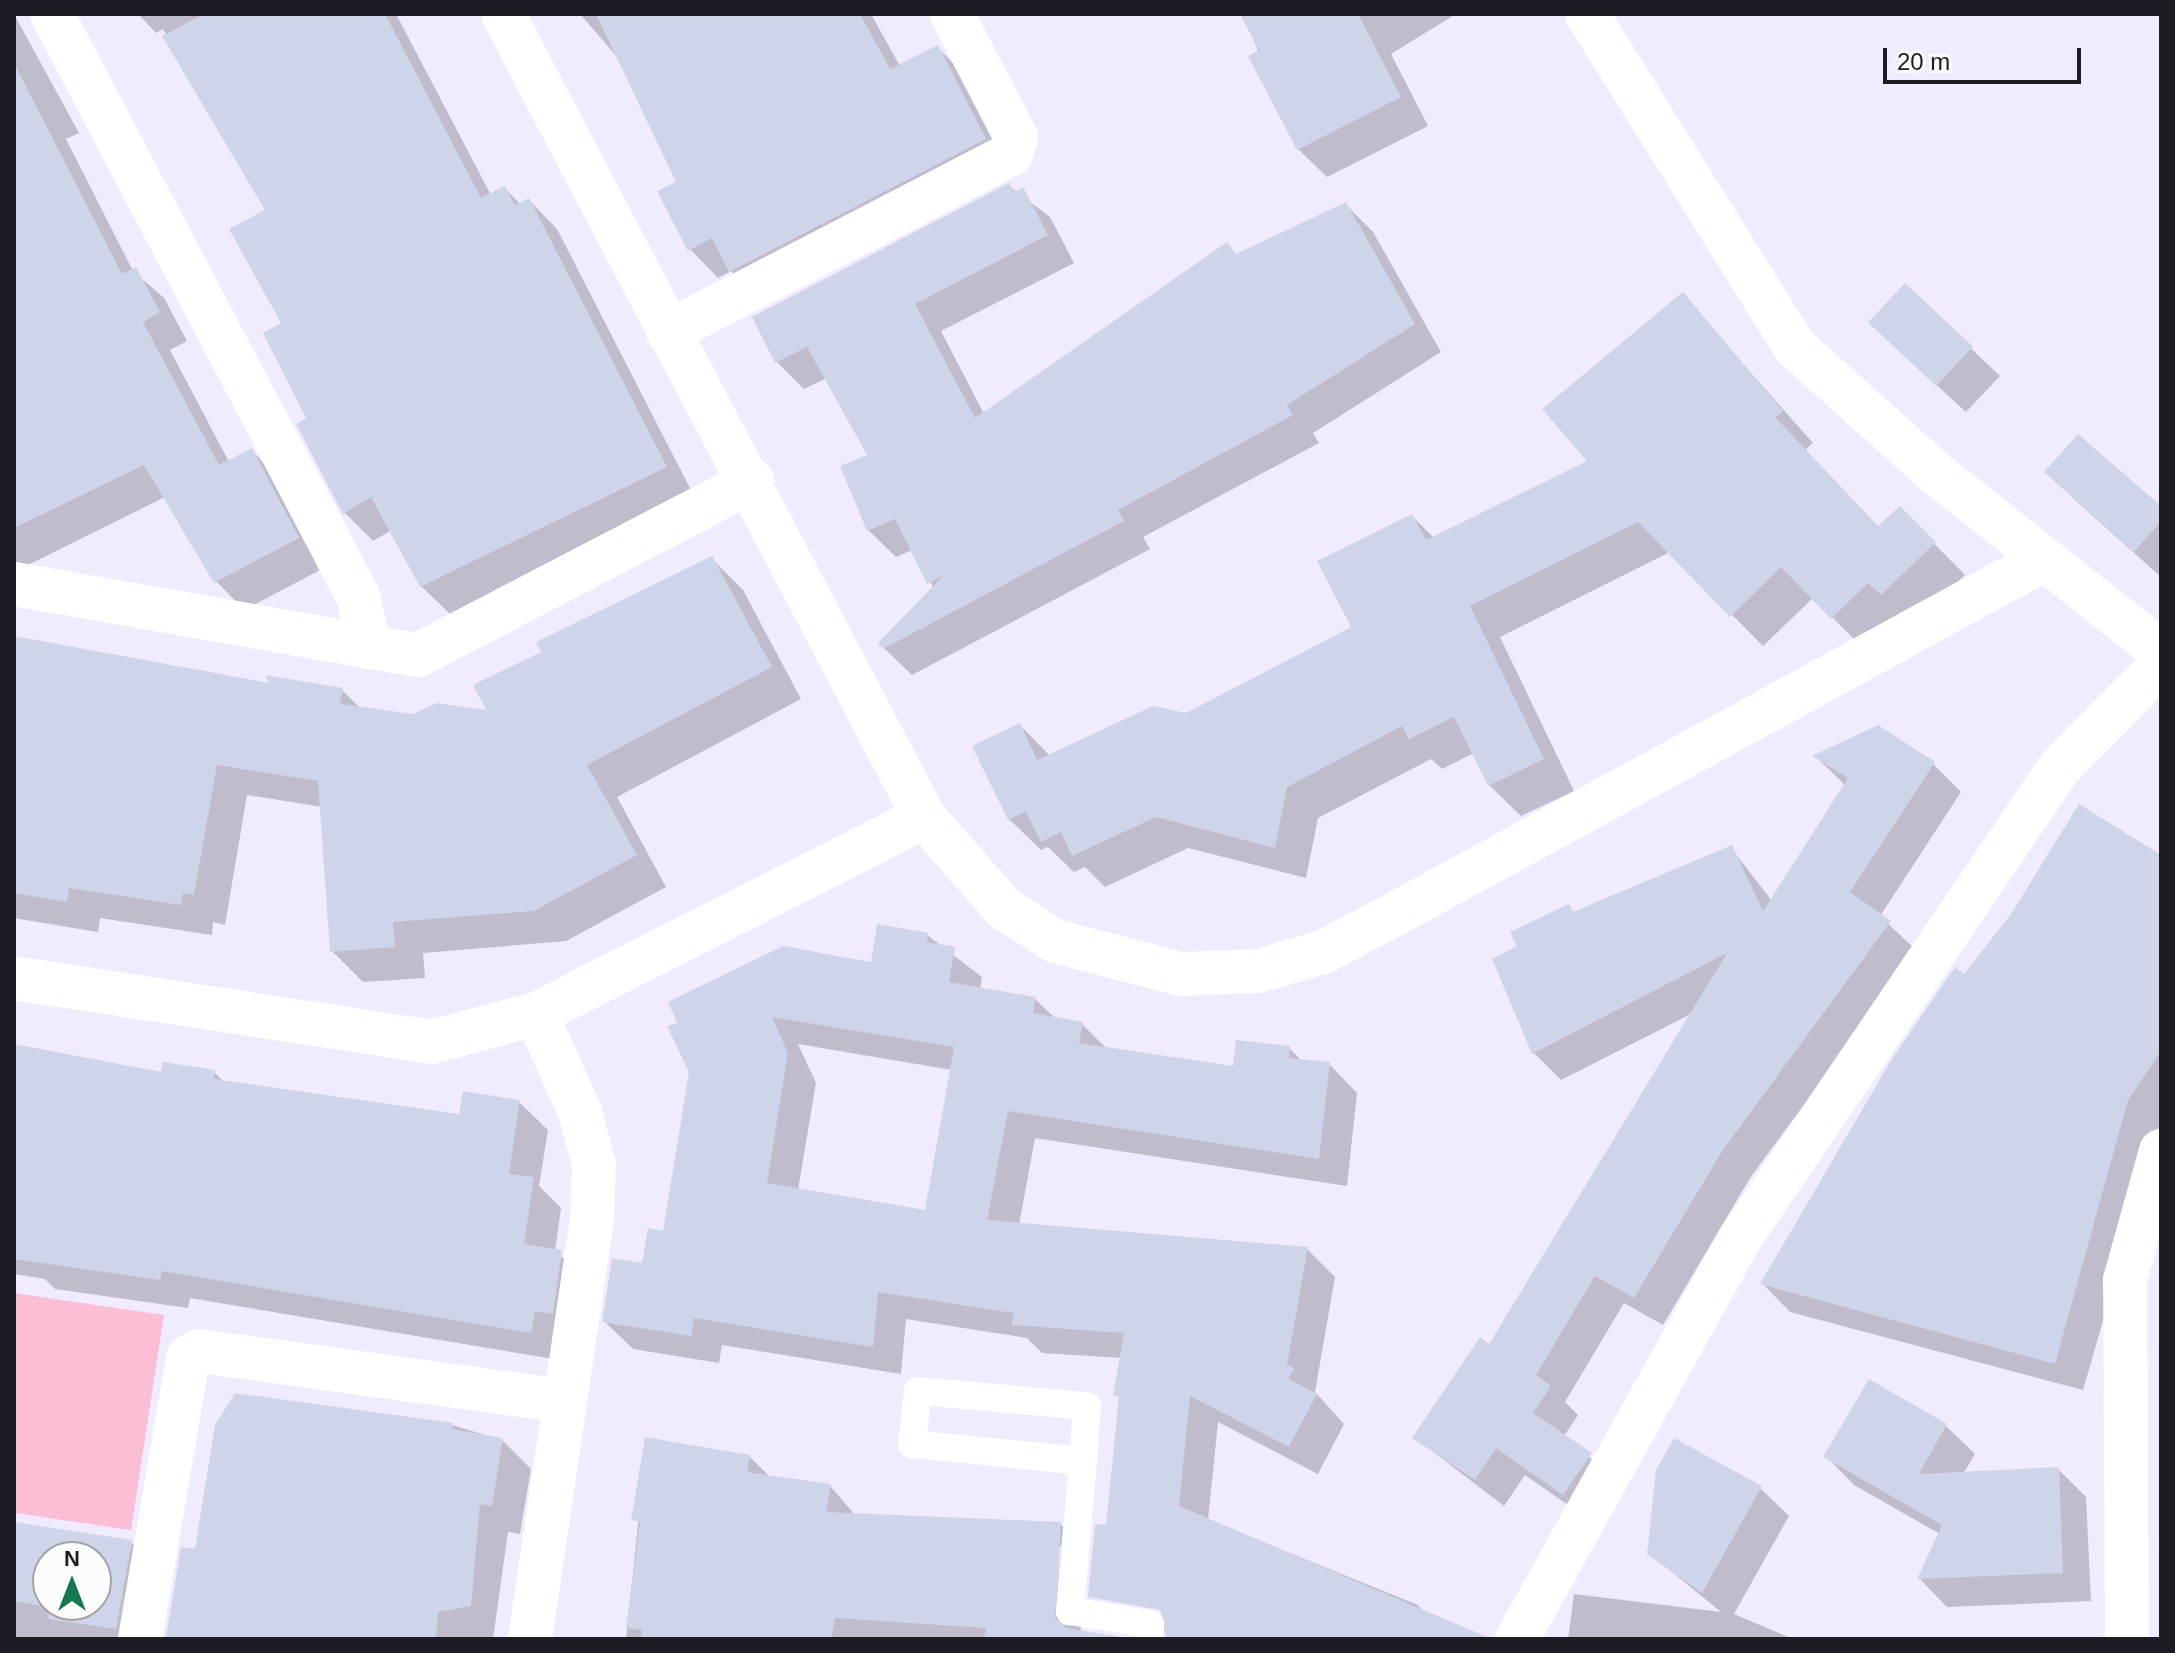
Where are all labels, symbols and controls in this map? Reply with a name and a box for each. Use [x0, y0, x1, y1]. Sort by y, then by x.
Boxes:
scale bar [1887, 32, 2085, 82]
text: 20 m [1897, 48, 1950, 75]
north arrow [32, 1541, 112, 1621]
text: N [64, 1546, 80, 1571]

